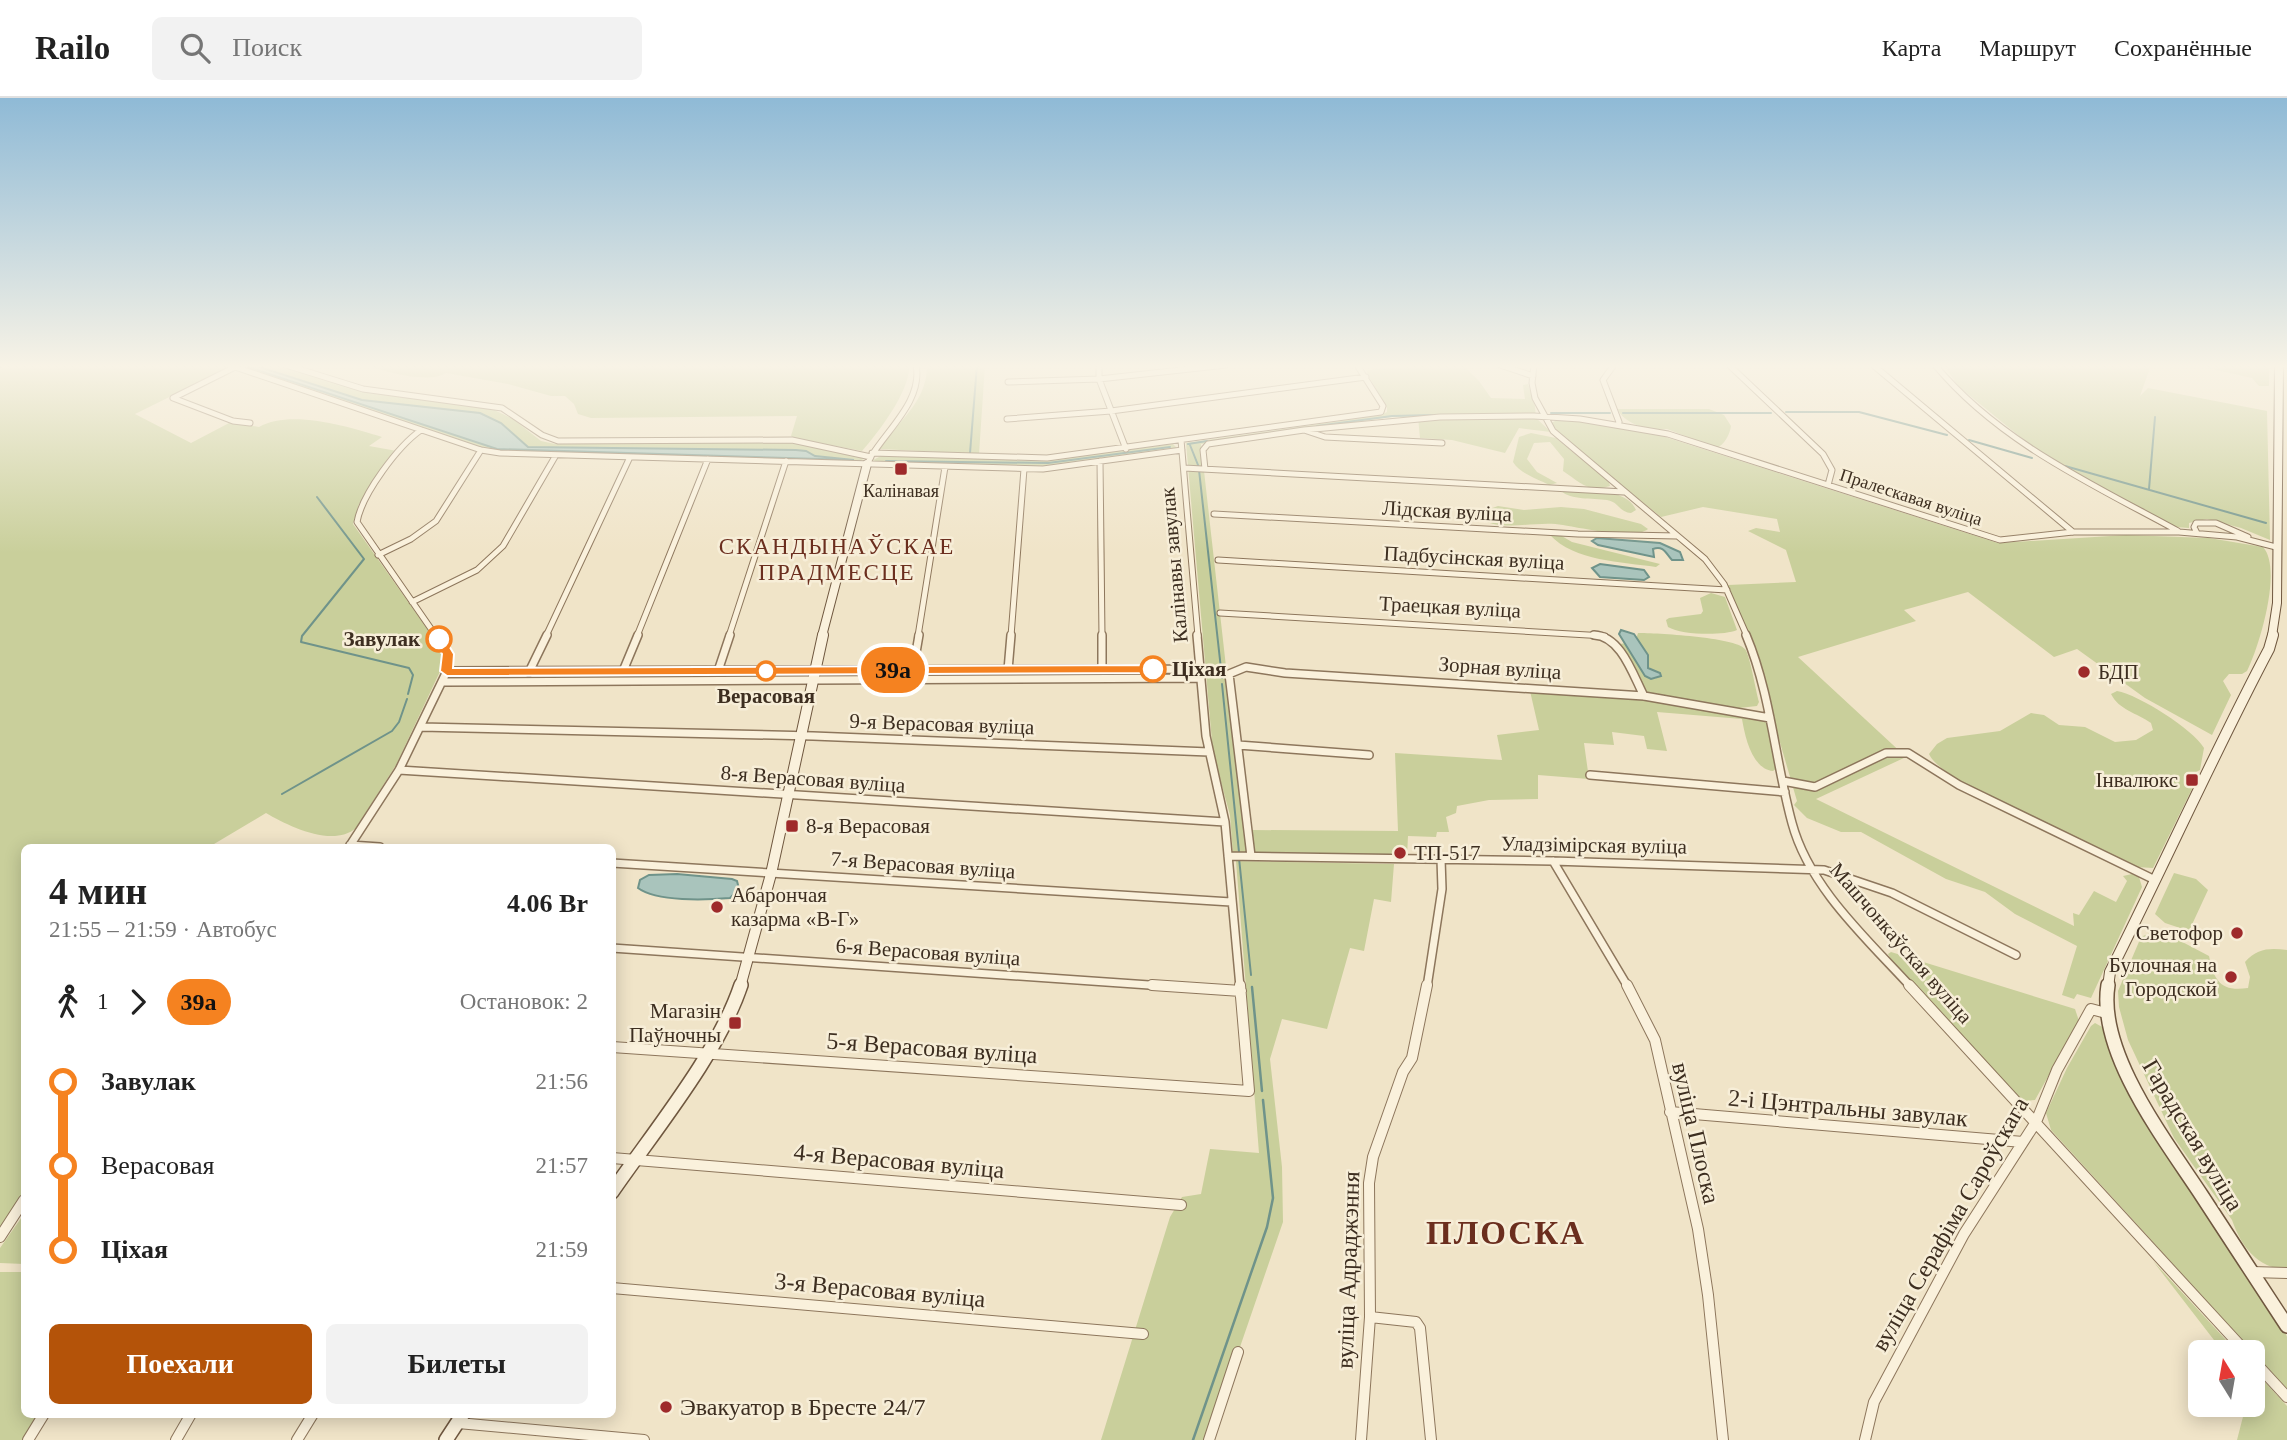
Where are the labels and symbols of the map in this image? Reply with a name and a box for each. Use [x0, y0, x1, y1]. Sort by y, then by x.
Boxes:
marker: Калінавая [893, 461, 909, 477]
street label: Пралескавая вуліца [1837, 465, 1985, 529]
place label: Калінавая [863, 481, 939, 501]
street label: Калінавы завулак [1155, 486, 1193, 644]
street label: Лідская вуліца [1382, 496, 1513, 526]
district label: СКАНДЫНАЎСКАЕ ПРАДМЕСЦЕ [719, 534, 955, 585]
street label: Падбусінская вуліца [1383, 541, 1566, 575]
street label: Траецкая вуліца [1378, 591, 1522, 623]
marker: Завулак [426, 626, 452, 652]
place label: Завулак [343, 627, 421, 651]
line badge: 39а [853, 647, 933, 693]
street label: Зорная вуліца [1438, 652, 1563, 684]
marker: Ціхая [1140, 656, 1166, 682]
place label: Ціхая [1172, 657, 1226, 681]
place label: БДП [2098, 660, 2139, 684]
marker: Верасовая [756, 661, 776, 681]
marker: БДП [2076, 664, 2092, 680]
place label: Верасовая [717, 684, 815, 708]
street label: 9-я Верасовая вуліца [849, 709, 1035, 739]
street label: 8-я Верасовая вуліца [720, 761, 907, 797]
place label: Інвалюкс [2095, 768, 2178, 792]
marker: Інвалюкс [2184, 772, 2200, 788]
place label: 8-я Верасовая [806, 814, 930, 838]
marker: 8-я Верасовая [784, 818, 800, 834]
street label: Уладзімірская вуліца [1501, 831, 1688, 859]
place label: ТП-517 [1414, 841, 1481, 865]
marker: ТП-517 [1392, 845, 1408, 861]
street label: 7-я Верасовая вуліца [830, 847, 1017, 883]
street label: Машчонкаўская вуліца [1825, 858, 1978, 1029]
place label: Абарончая казарма «В-Г» [731, 883, 859, 931]
marker: Абарончая казарма «В-Г» [709, 899, 725, 915]
place label: Светофор [2136, 921, 2223, 945]
marker: Светофор [2229, 925, 2245, 941]
street label: 6-я Верасовая вуліца [835, 934, 1022, 970]
place label: Булочная на Городской [2109, 953, 2218, 1001]
marker: Булочная на Городской [2223, 969, 2239, 985]
place label: Магазін Паўночны [629, 999, 721, 1047]
marker: Магазін Паўночны [727, 1015, 743, 1031]
street label: 5-я Верасовая вуліца [826, 1028, 1039, 1068]
street label: Гарадская вуліца [2138, 1055, 2249, 1216]
street label: вуліца Плоска [1667, 1060, 1725, 1206]
street label: 2-і Цэнтральны завулак [1727, 1085, 1969, 1131]
street label: вуліца Серафіма Сароўскага [1867, 1092, 2034, 1356]
street label: 4-я Верасовая вуліца [793, 1139, 1006, 1183]
street label: вуліца Адраджэння [1332, 1171, 1364, 1369]
district label: ПЛОСКА [1426, 1215, 1586, 1251]
street label: 3-я Верасовая вуліца [774, 1268, 987, 1312]
north arrow [2188, 1340, 2264, 1418]
place label: Эвакуатор в Бресте 24/7 [680, 1394, 926, 1420]
marker: Эвакуатор в Бресте 24/7 [658, 1399, 674, 1415]

